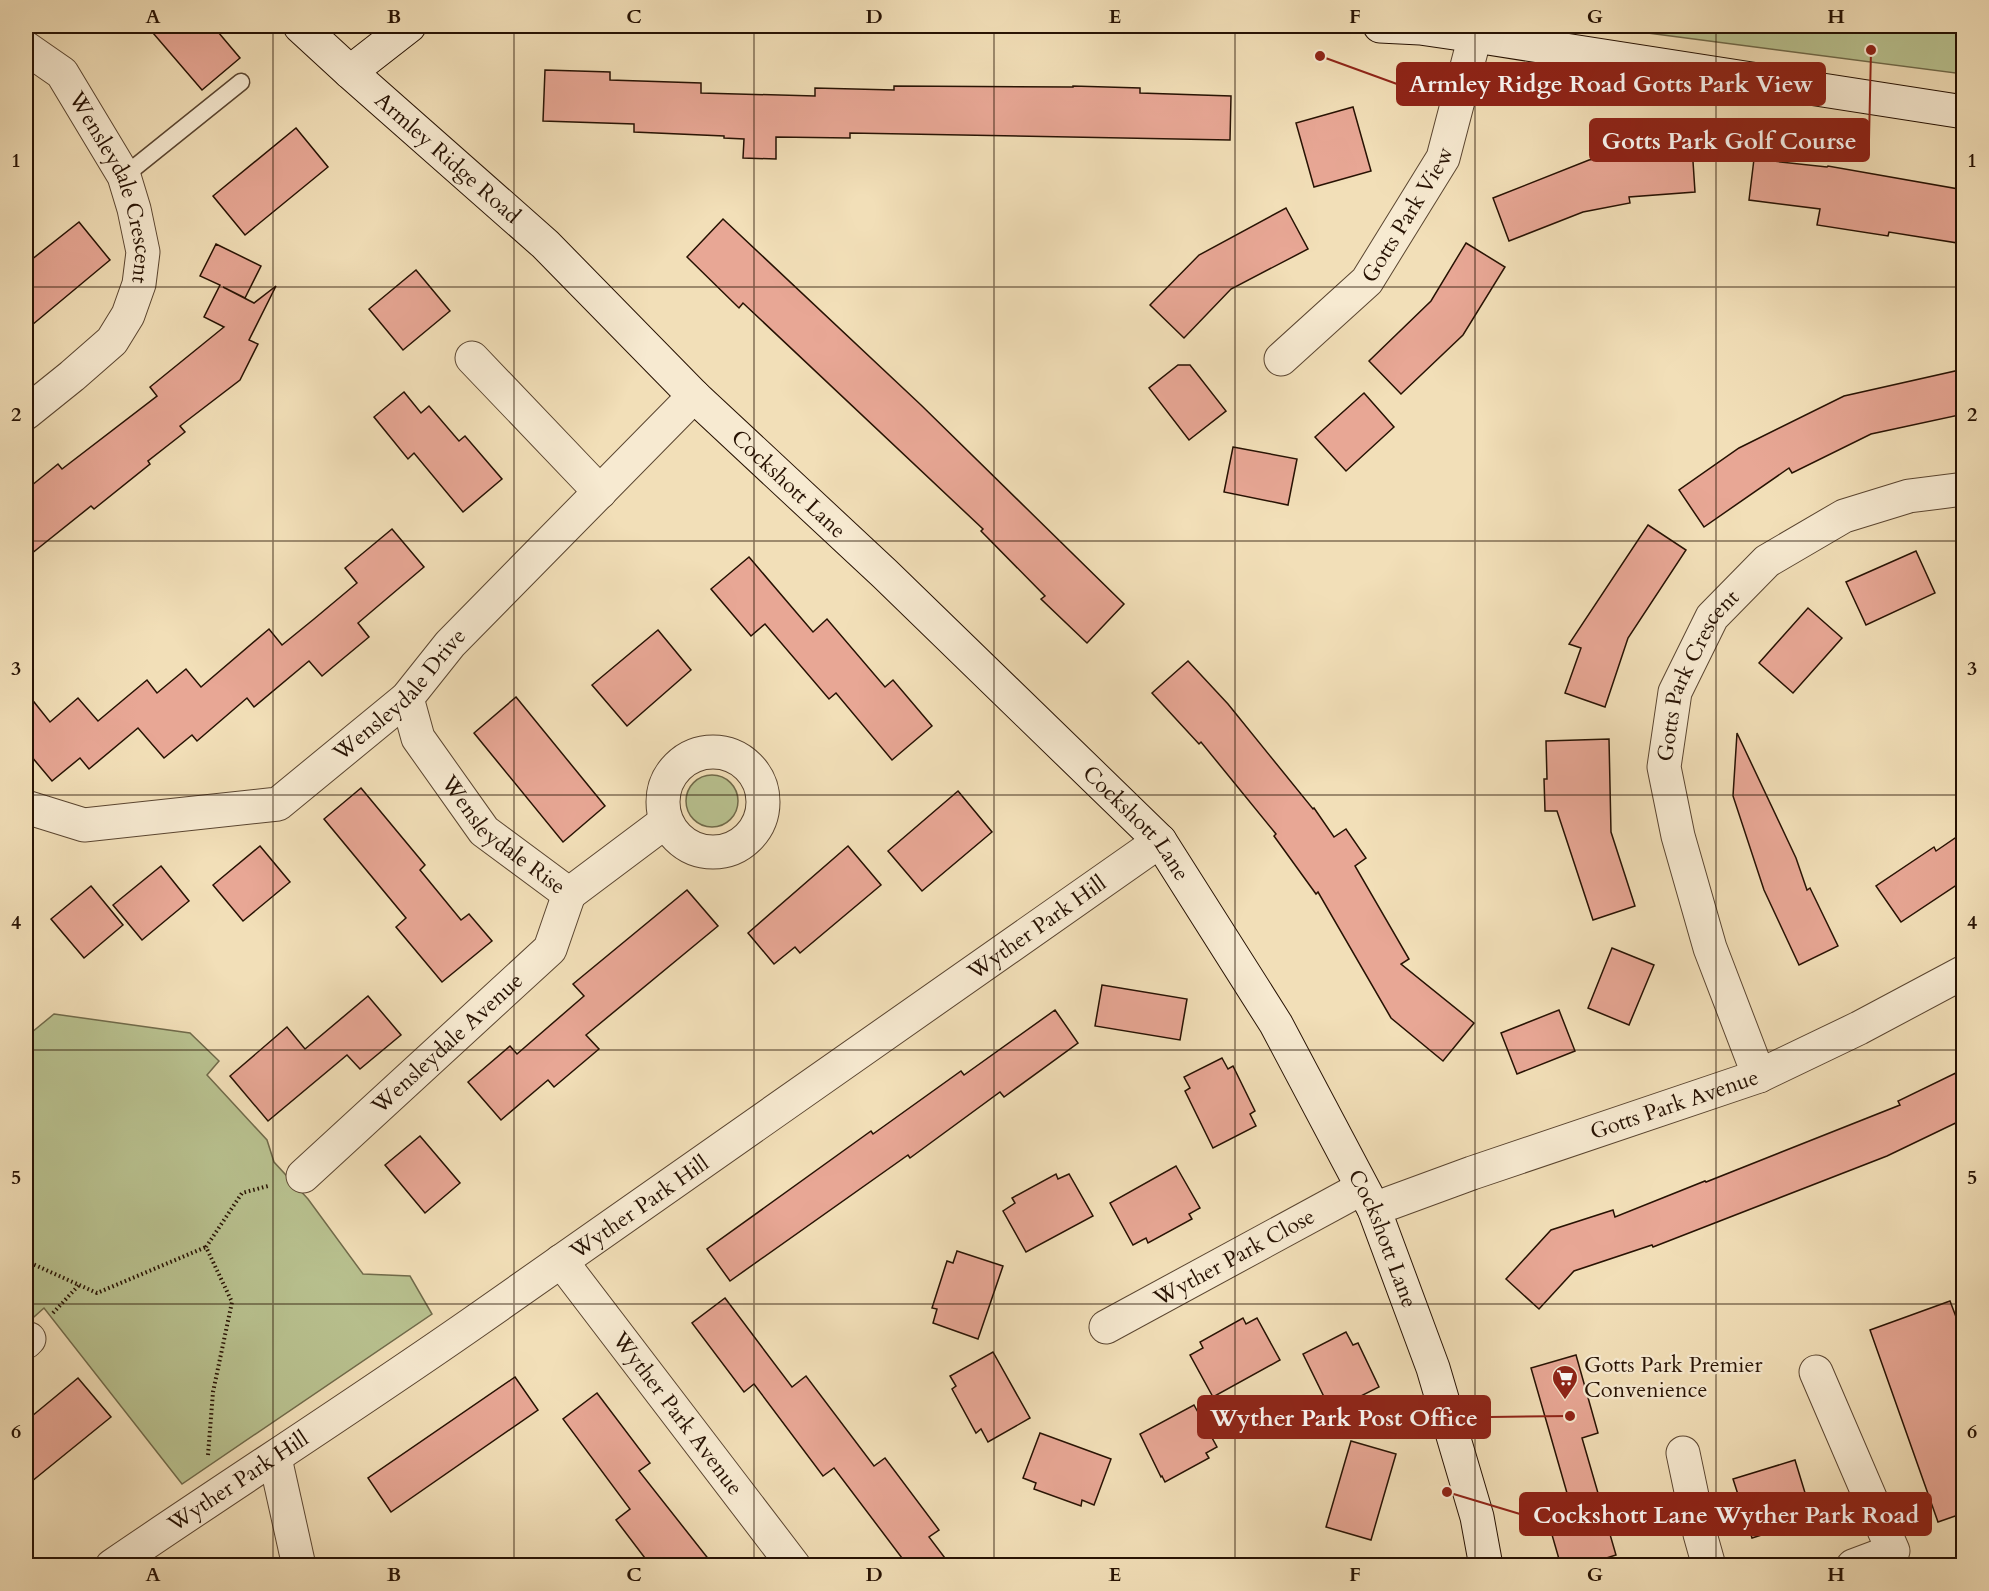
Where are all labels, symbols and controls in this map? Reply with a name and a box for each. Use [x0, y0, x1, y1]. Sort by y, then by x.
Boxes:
text: A [145, 3, 161, 30]
text: B [387, 3, 401, 30]
text: C [626, 3, 642, 30]
text: D [865, 3, 883, 30]
text: E [1109, 3, 1121, 30]
text: F [1349, 3, 1361, 30]
text: G [1587, 3, 1603, 30]
text: H [1827, 3, 1845, 30]
callout: Armley Ridge Road Gotts Park View [1397, 63, 1825, 105]
text: Armley Ridge Road Gotts Park View [1409, 68, 1813, 101]
street label: Wensleydale Crescent [61, 85, 158, 285]
street label: Armley Ridge Road [368, 86, 527, 231]
callout: Gotts Park Golf Course [1590, 119, 1869, 161]
text: Gotts Park Golf Course [1601, 125, 1857, 158]
street label: Gotts Park View [1355, 143, 1460, 288]
text: 1 [11, 147, 21, 174]
text: 1 [1967, 147, 1977, 174]
text: 2 [11, 401, 21, 428]
text: 2 [1967, 401, 1977, 428]
street label: Cockshott Lane [724, 423, 853, 545]
street label: Gotts Park Crescent [1650, 583, 1746, 763]
street label: Wensleydale Drive [326, 621, 473, 768]
text: 3 [11, 655, 21, 682]
text: 3 [1967, 655, 1977, 682]
street label: Cockshott Lane [1076, 759, 1196, 886]
street label: Wensleydale Rise [434, 768, 572, 901]
street label: Wyther Park Hill [961, 868, 1113, 987]
text: 4 [11, 909, 21, 936]
text: 4 [1967, 909, 1977, 936]
street label: Wensleydale Avenue [364, 966, 529, 1121]
street label: Gotts Park Avenue [1586, 1062, 1763, 1147]
street label: Wyther Park Hill [563, 1148, 715, 1267]
text: 5 [11, 1164, 21, 1191]
street label: Cockshott Lane [1341, 1164, 1424, 1312]
text: 5 [1967, 1164, 1977, 1191]
street label: Wyther Park Close [1148, 1201, 1320, 1314]
street label: Wyther Park Avenue [605, 1325, 750, 1502]
place label: Gotts Park Premier Convenience [1584, 1350, 1764, 1405]
supermarket icon: Gotts Park Premier Convenience [1550, 1363, 1580, 1401]
callout: Wyther Park Post Office [1198, 1396, 1490, 1438]
text: Wyther Park Post Office [1209, 1402, 1478, 1435]
text: 6 [11, 1418, 21, 1445]
text: 6 [1967, 1418, 1977, 1445]
street label: Wyther Park Hill [161, 1423, 315, 1539]
callout: Cockshott Lane Wyther Park Road [1520, 1493, 1931, 1535]
text: Cockshott Lane Wyther Park Road [1533, 1499, 1919, 1532]
text: A [145, 1561, 161, 1588]
text: B [387, 1561, 401, 1588]
text: C [626, 1561, 642, 1588]
text: D [865, 1561, 883, 1588]
text: E [1109, 1561, 1121, 1588]
text: F [1349, 1561, 1361, 1588]
text: G [1587, 1561, 1603, 1588]
text: H [1827, 1561, 1845, 1588]

